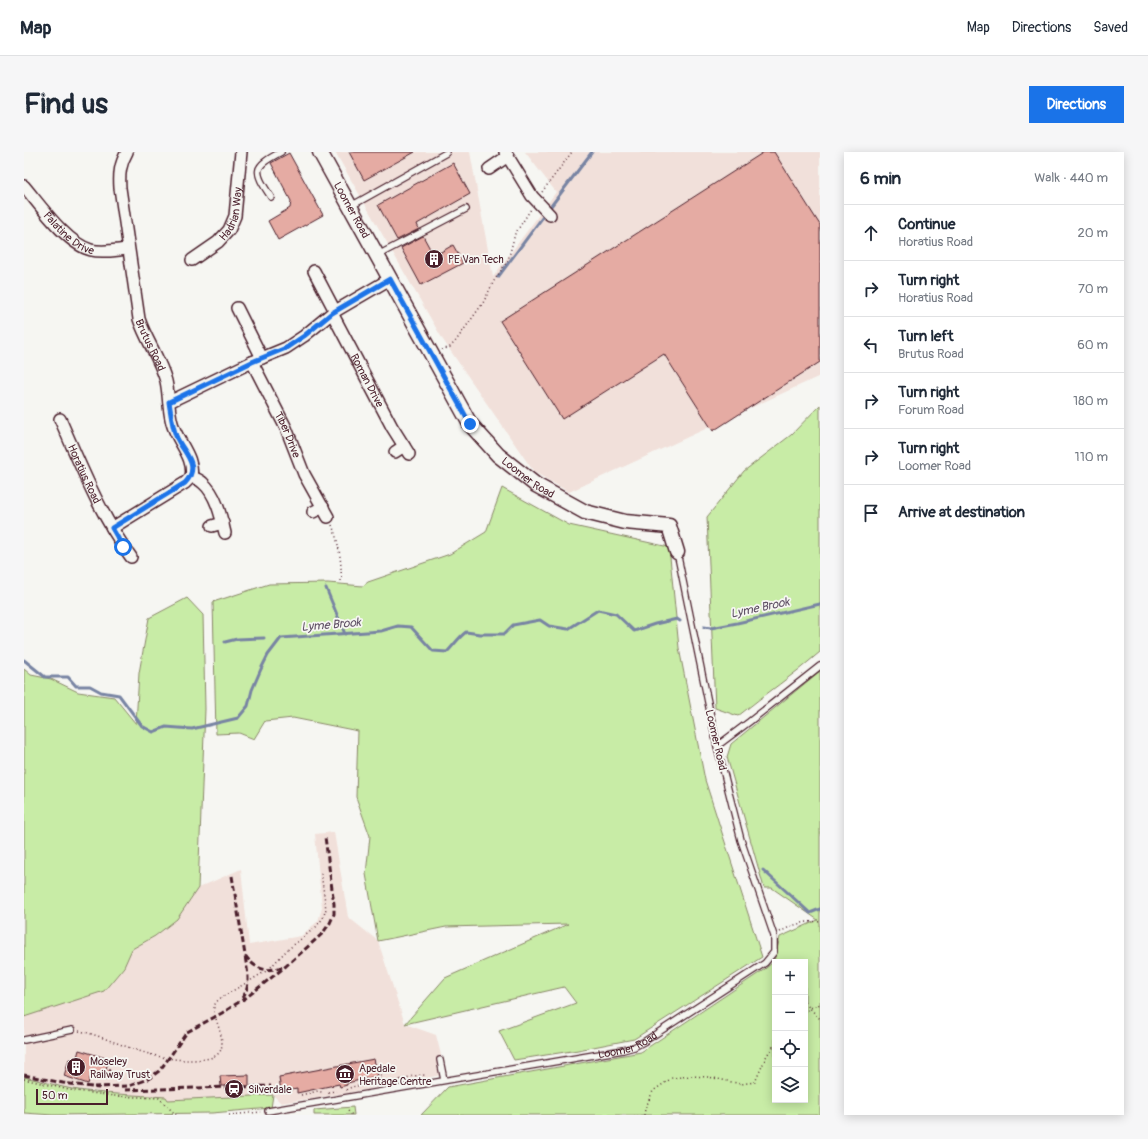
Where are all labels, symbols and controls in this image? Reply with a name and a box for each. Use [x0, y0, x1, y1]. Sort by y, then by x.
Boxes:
text: Map [20, 16, 51, 40]
text: Map [967, 19, 990, 36]
text: Directions [1012, 19, 1071, 36]
text: Saved [1093, 19, 1128, 36]
button: Directions [1029, 86, 1124, 123]
text: Find us [24, 87, 108, 122]
text: 6 min [860, 168, 901, 189]
text: Walk · 440 m [1034, 170, 1108, 186]
street label: Loomer Road [331, 179, 373, 240]
street label: Hadrian Way [216, 186, 244, 243]
street label: Palatine Drive [41, 209, 96, 257]
text: Continue [898, 215, 956, 234]
icon: ahead [860, 222, 882, 244]
text: 20 m [1077, 225, 1108, 241]
text: Horatius Road [898, 234, 973, 250]
building icon: PE Van Tech [423, 248, 445, 270]
place label: PE Van Tech [448, 253, 504, 266]
text: Turn right [898, 271, 959, 290]
icon: right [860, 278, 882, 300]
text: 70 m [1078, 281, 1108, 297]
text: Horatius Road [898, 290, 973, 306]
street label: Brutus Road [133, 317, 168, 373]
text: Turn left [898, 327, 954, 346]
icon: left [860, 334, 882, 356]
text: 60 m [1077, 337, 1108, 353]
text: Brutus Road [898, 346, 964, 362]
street label: Roman Drive [348, 351, 387, 410]
text: Turn right [898, 383, 959, 402]
icon: right [860, 390, 882, 412]
text: 180 m [1073, 393, 1108, 409]
text: Forum Road [898, 402, 964, 418]
street label: Tiber Drive [272, 409, 304, 460]
route end [461, 415, 479, 433]
text: Turn right [898, 439, 959, 458]
street label: Horatius Road [65, 442, 104, 506]
icon: right [860, 446, 882, 468]
text: 110 m [1075, 449, 1108, 465]
street label: Loomer Road [499, 454, 557, 500]
text: Loomer Road [898, 458, 971, 474]
icon: arrive [860, 502, 882, 524]
text: Arrive at destination [898, 503, 1025, 522]
route start [114, 538, 132, 556]
water label: Lyme Brook [729, 594, 792, 622]
water label: Lyme Brook [301, 615, 362, 635]
street label: Loomer Road [703, 708, 729, 772]
map controls [772, 959, 808, 1103]
button: + [772, 959, 808, 995]
button: − [772, 995, 808, 1031]
street label: Loomer Road [597, 1029, 659, 1061]
button: locate [772, 1031, 808, 1067]
place label: Moseley Railway Trust [90, 1055, 151, 1081]
building icon: Moseley Railway Trust [65, 1056, 87, 1078]
place label: Apedale Heritage Centre [359, 1062, 432, 1088]
museum icon: Apedale Heritage Centre [334, 1063, 356, 1085]
button: layers [772, 1067, 808, 1103]
station icon: Silverdale [223, 1078, 245, 1100]
place label: Silverdale [248, 1083, 292, 1096]
scale bar [36, 1087, 108, 1106]
text: 50 m [42, 1089, 68, 1102]

